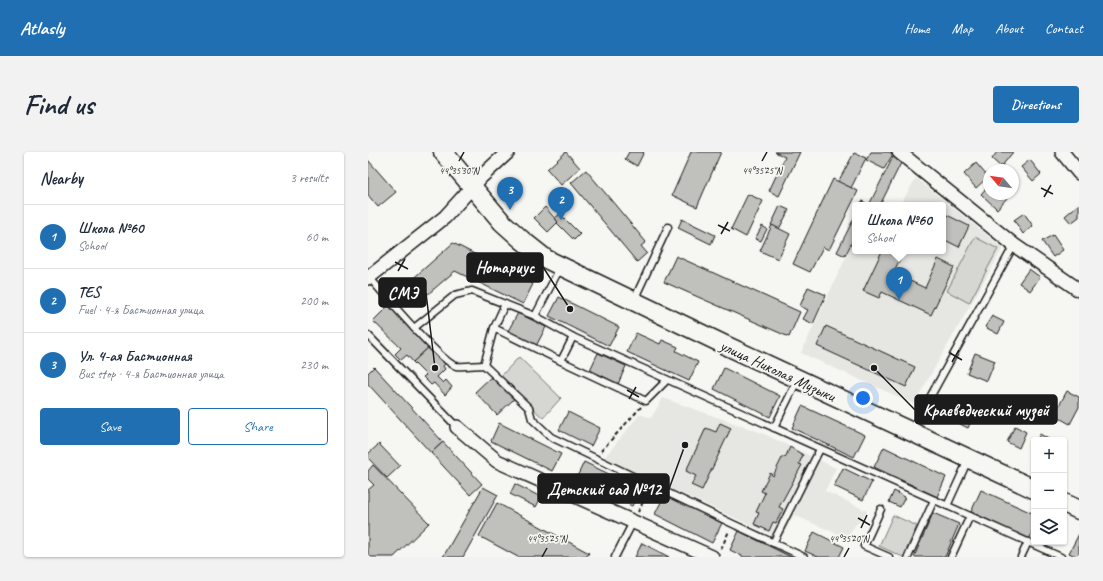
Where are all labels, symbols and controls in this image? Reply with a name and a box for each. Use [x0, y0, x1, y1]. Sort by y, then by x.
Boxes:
text: Atlasly [20, 16, 64, 40]
text: Home [904, 20, 930, 37]
text: Map [952, 20, 973, 37]
text: About [995, 20, 1023, 37]
text: Contact [1045, 20, 1083, 37]
button: Directions [993, 86, 1079, 123]
text: Find us [24, 87, 94, 122]
text: 44°35'30"N [439, 164, 481, 177]
text: 44°35'25"N [742, 164, 784, 177]
north arrow [983, 164, 1019, 200]
text: Nearby [40, 168, 83, 189]
text: 3 results [290, 170, 328, 186]
pin: 3 [497, 177, 523, 210]
pin: 2 [548, 187, 574, 220]
popup [852, 202, 946, 254]
text: Школа №60 [866, 211, 932, 230]
text: Школа №60 [78, 219, 144, 238]
text: 1 [50, 229, 56, 245]
text: 60 m [306, 229, 328, 245]
text: School [866, 230, 894, 246]
text: School [78, 238, 106, 254]
callout: Нотариус [467, 253, 543, 282]
text: Нотариус [475, 257, 536, 278]
pin: 1 [886, 267, 912, 300]
callout: СМЭ [379, 278, 426, 307]
text: TES [78, 283, 100, 302]
text: СМЭ [388, 283, 420, 304]
text: 2 [50, 293, 56, 309]
text: 200 m [300, 293, 328, 309]
text: Fuel · 4-я Бастионная улица [78, 302, 203, 318]
street label: улица Николая Музыки [716, 335, 839, 407]
text: Ул. 4-ая Бастионная [78, 347, 192, 366]
text: 3 [50, 357, 56, 373]
text: 230 m [300, 357, 328, 373]
text: Bus stop · 4-я Бастионная улица [78, 366, 224, 382]
your location [853, 388, 873, 408]
callout: Краеведческий музей [915, 395, 1057, 424]
text: Краеведческий музей [923, 400, 1051, 422]
button: Save [40, 408, 180, 445]
button: Share [188, 408, 328, 445]
map controls [1031, 437, 1067, 545]
button: + [1031, 437, 1067, 473]
button: − [1031, 473, 1067, 509]
callout: Детский сад №12 [538, 474, 669, 503]
text: Детский сад №12 [547, 479, 662, 500]
button: layers [1031, 509, 1067, 545]
text: 44°35'25"N [527, 532, 569, 545]
text: 44°35'20"N [829, 532, 871, 545]

